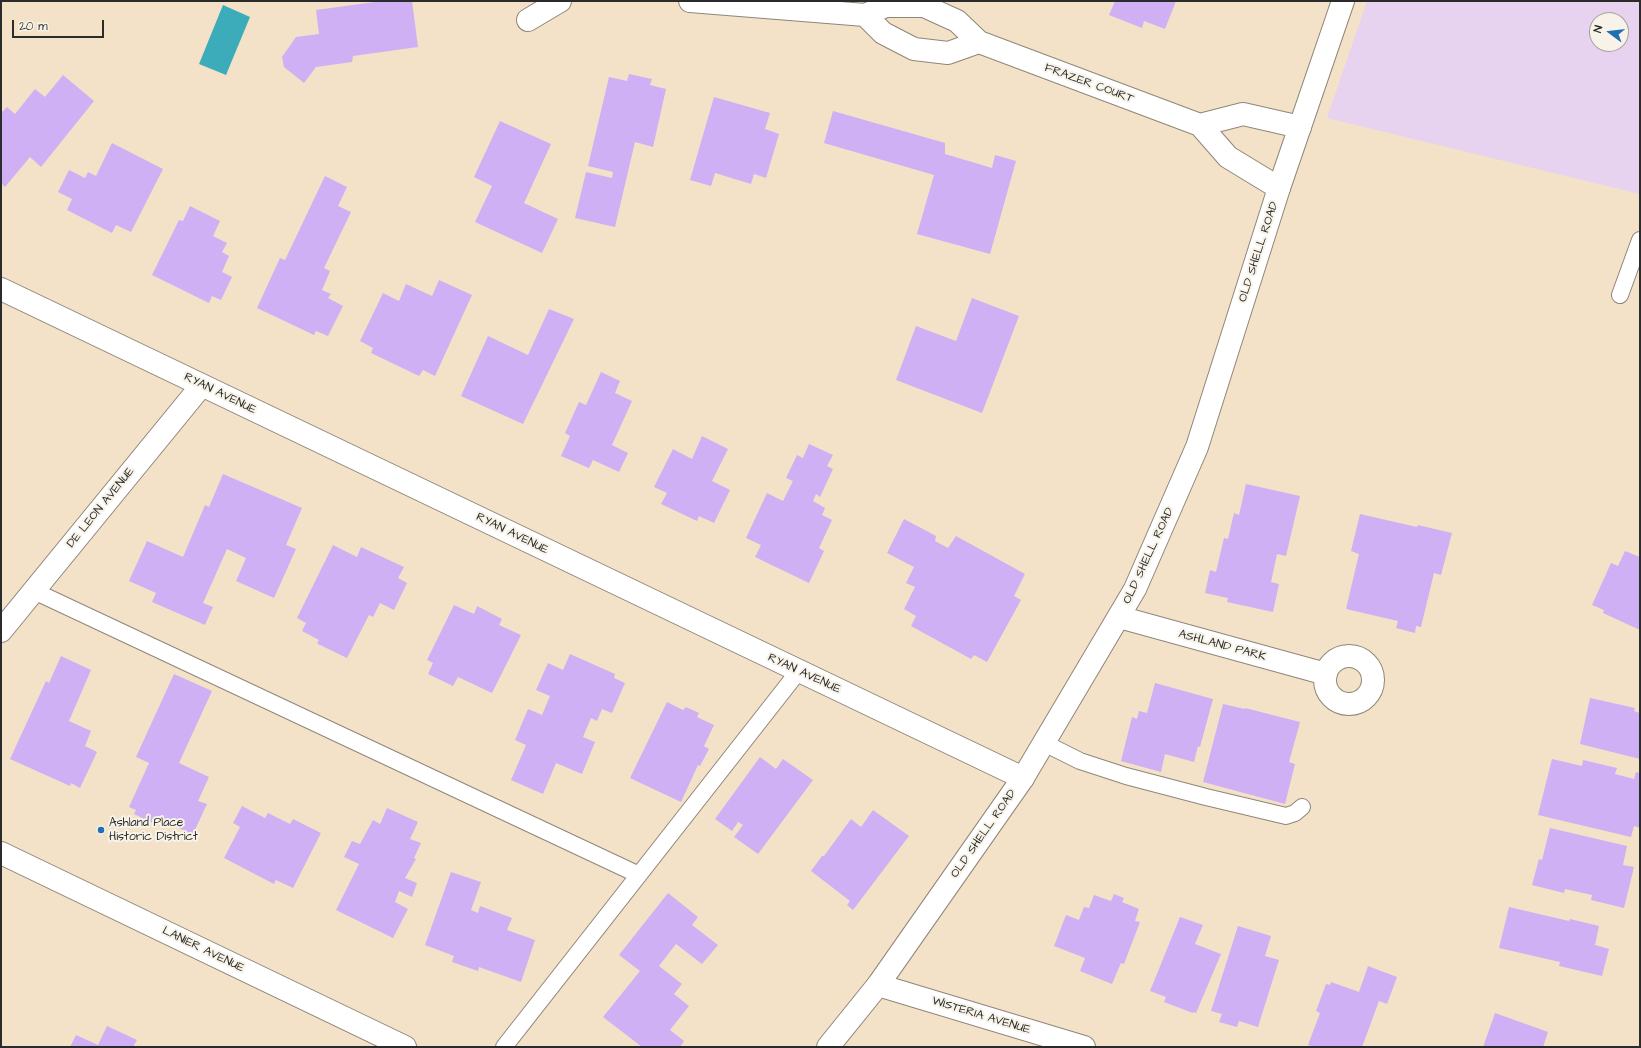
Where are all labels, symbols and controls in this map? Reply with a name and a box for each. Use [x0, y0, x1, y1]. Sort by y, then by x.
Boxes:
scale bar [14, 12, 106, 38]
north arrow [1589, 12, 1629, 52]
text: 20 m [19, 18, 48, 35]
text: N [1590, 24, 1606, 34]
street label: FRAZER COURT [1043, 61, 1135, 107]
street label: OLD SHELL ROAD [1236, 200, 1282, 304]
street label: RYAN AVENUE [181, 370, 259, 418]
street label: DE LEON AVENUE [64, 465, 138, 551]
street label: OLD SHELL ROAD [1120, 506, 1178, 606]
street label: RYAN AVENUE [473, 510, 551, 558]
street label: ASHLAND PARK [1177, 627, 1267, 665]
street label: RYAN AVENUE [765, 651, 843, 697]
street label: OLD SHELL ROAD [948, 787, 1020, 881]
place label: Ashland Place Historic District [109, 816, 198, 844]
marker: Ashland Place Historic District [96, 825, 106, 835]
street label: LANIER AVENUE [160, 924, 246, 976]
street label: WISTERIA AVENUE [930, 994, 1032, 1038]

